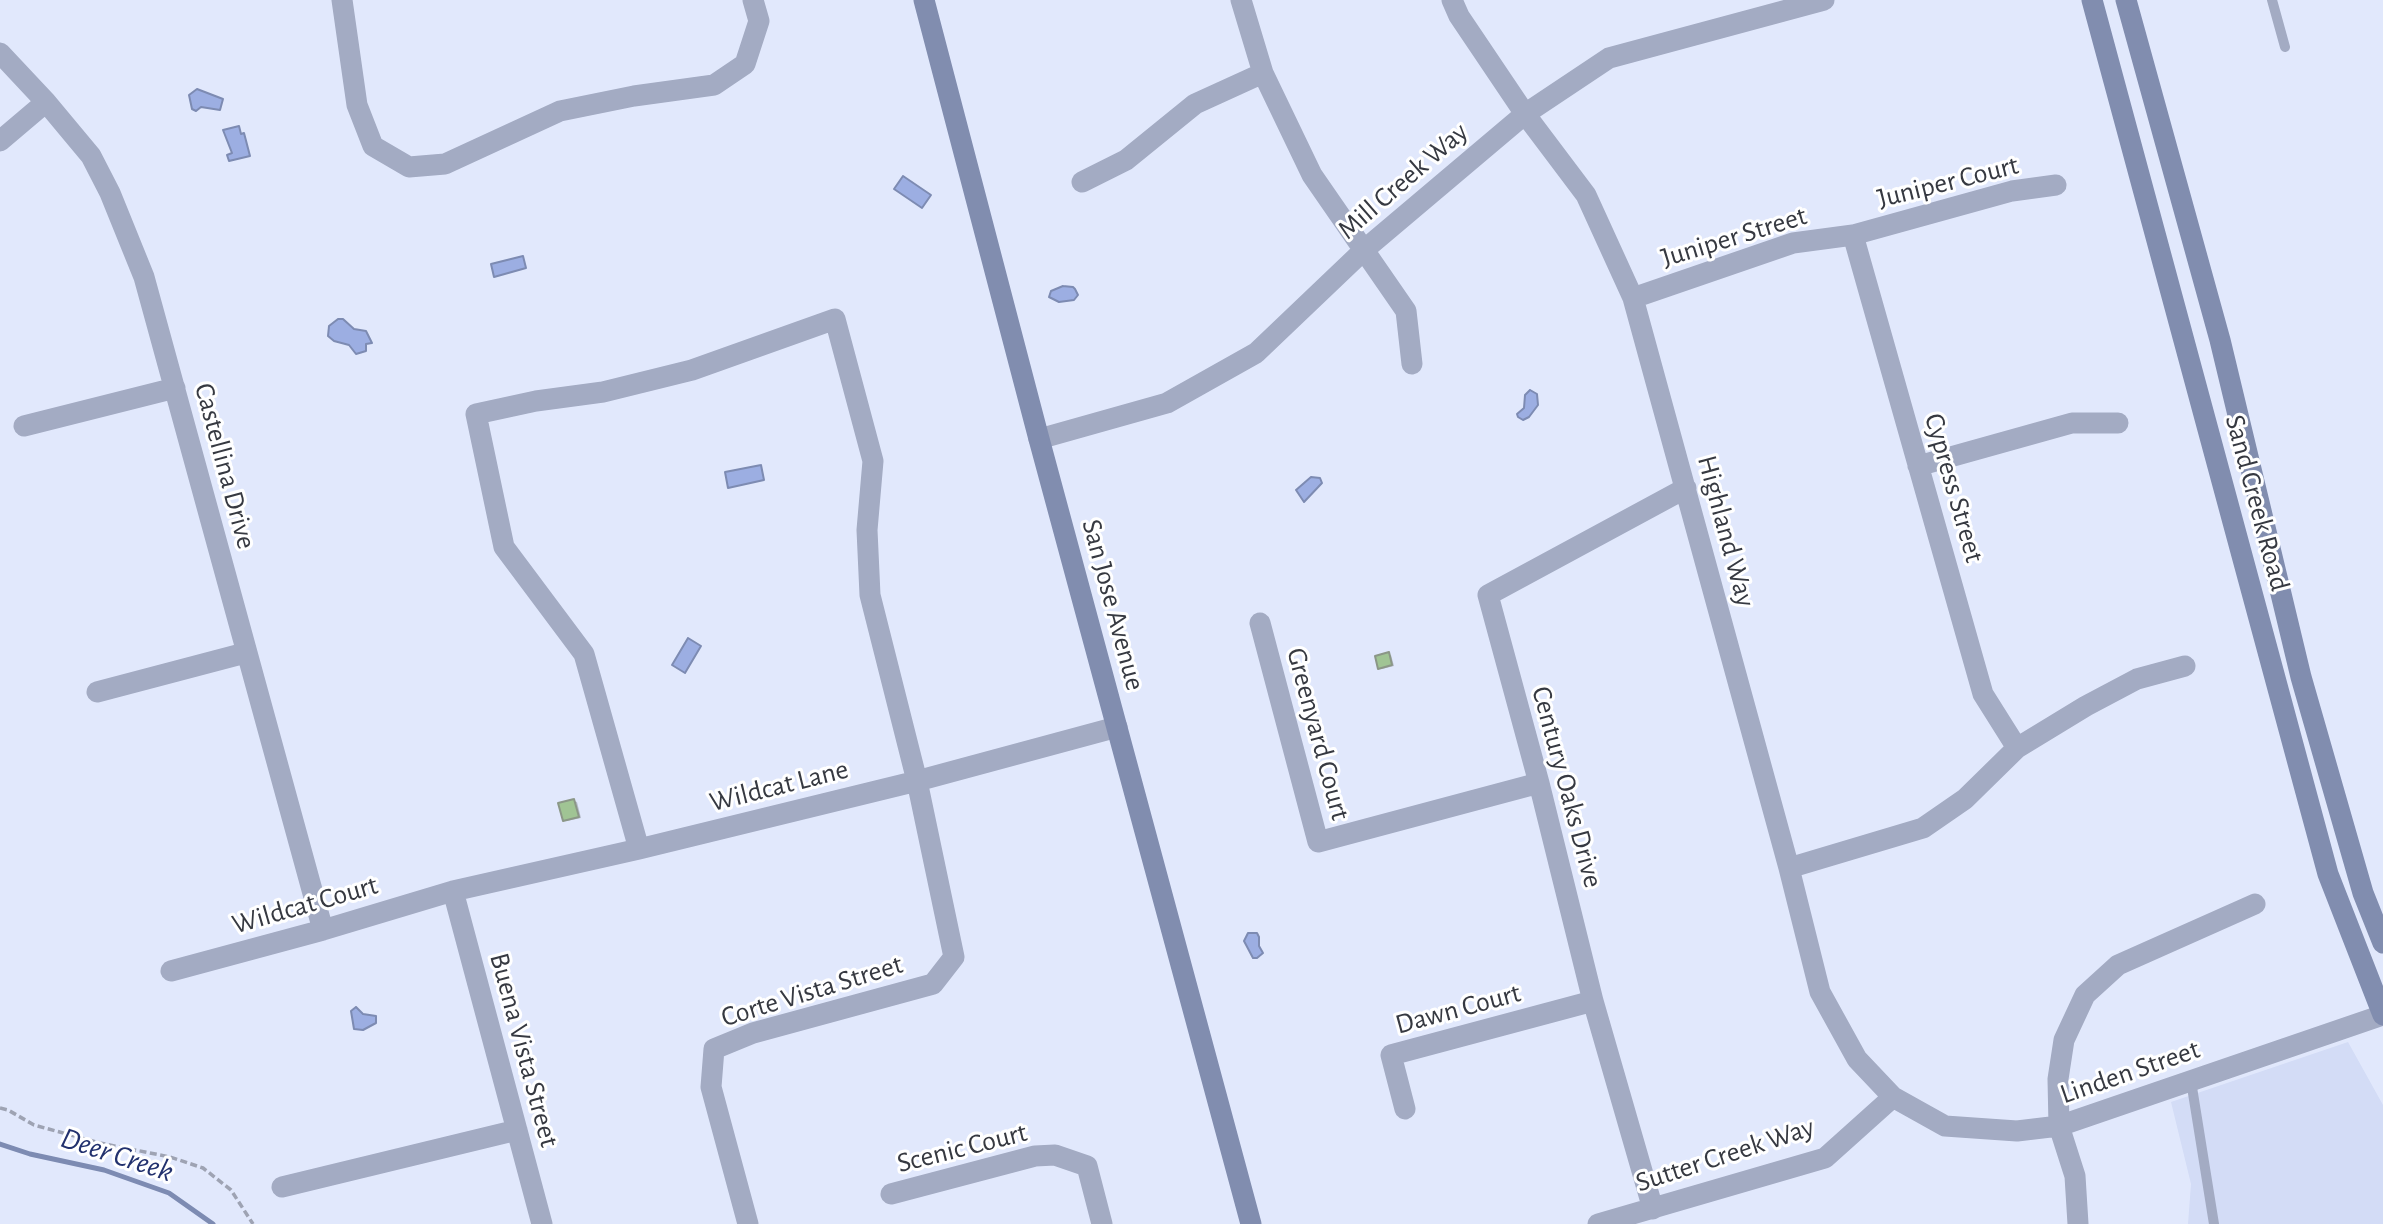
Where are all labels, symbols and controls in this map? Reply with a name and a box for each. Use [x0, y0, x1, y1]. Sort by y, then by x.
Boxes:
street label: Mill Creek Way [1331, 115, 1475, 247]
street label: Juniper Court [1874, 148, 2022, 216]
street label: Juniper Street [1657, 199, 1811, 275]
street label: Castellina Drive [187, 379, 263, 553]
street label: Cypress Street [1917, 410, 1991, 566]
street label: Sand Creek Road [2217, 411, 2297, 595]
street label: Highland Way [1690, 452, 1762, 610]
street label: San Jose Avenue [1074, 516, 1152, 694]
street label: Greenyard Court [1279, 644, 1357, 824]
street label: Century Oaks Drive [1524, 683, 1610, 891]
street label: Wildcat Lane [706, 753, 852, 819]
street label: Wildcat Court [228, 868, 382, 942]
street label: Corte Vista Street [717, 947, 907, 1035]
street label: Buena Vista Street [482, 949, 566, 1151]
street label: Dawn Court [1392, 976, 1524, 1042]
street label: Linden Street [2056, 1032, 2204, 1112]
street label: Sutter Creek Way [1631, 1110, 1819, 1200]
street label: Scenic Court [894, 1116, 1030, 1180]
water label: Deer Creek [56, 1120, 178, 1190]

